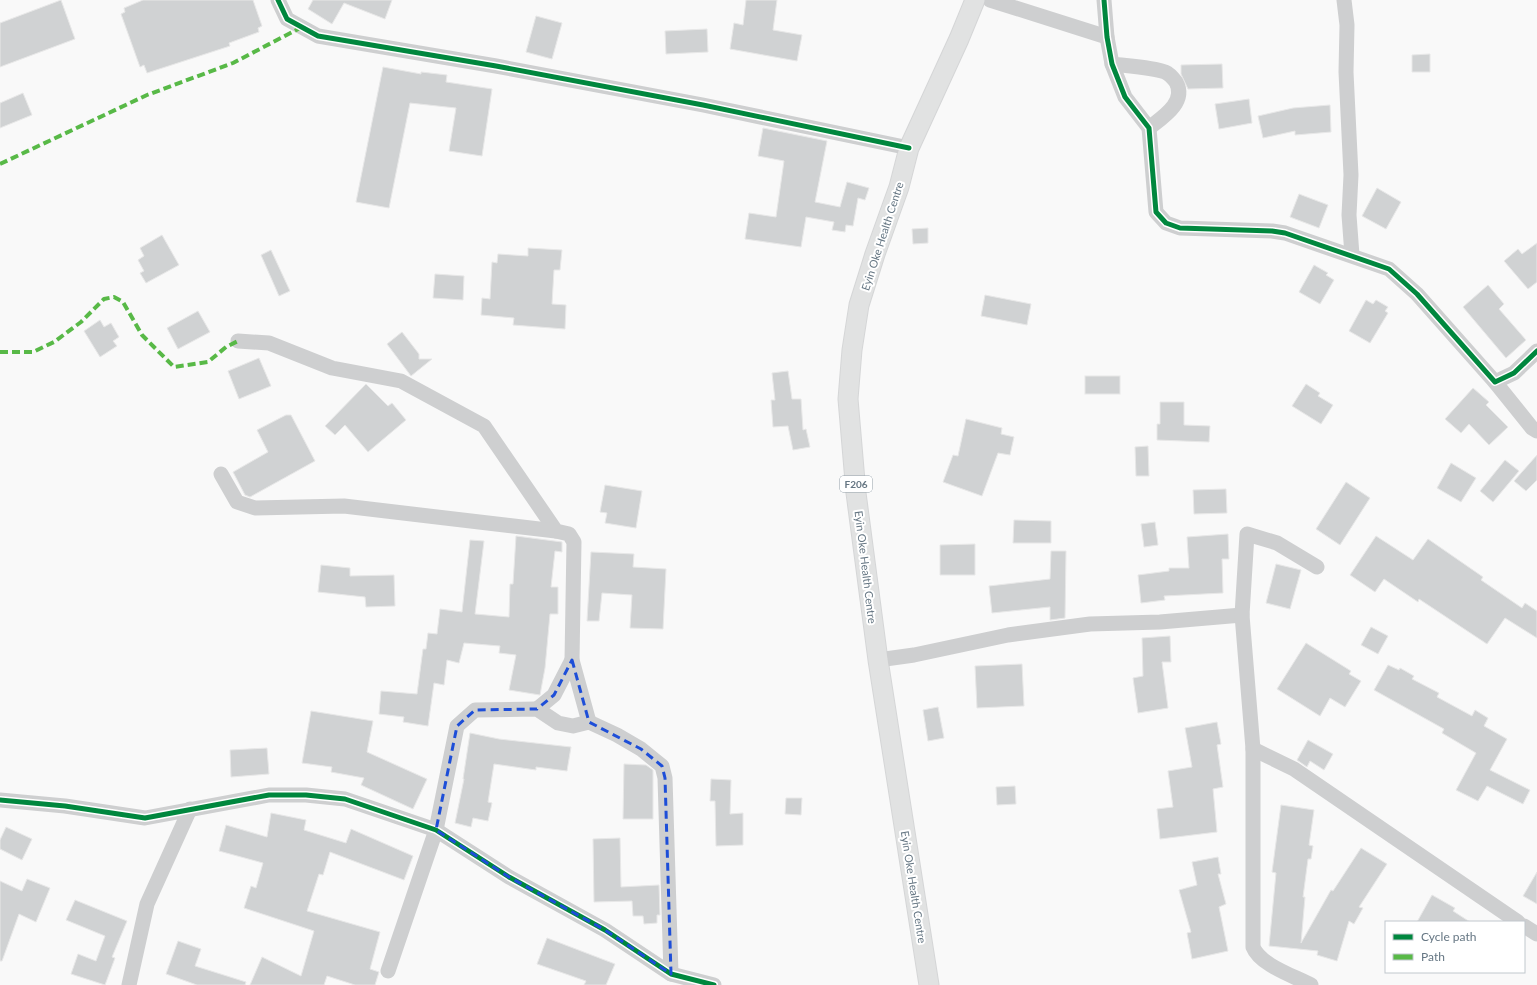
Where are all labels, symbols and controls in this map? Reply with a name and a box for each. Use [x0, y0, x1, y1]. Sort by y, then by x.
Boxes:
street label: Eyin Oke Health Centre [858, 180, 906, 292]
road number: F206 [840, 476, 872, 492]
street label: Eyin Oke Health Centre [853, 510, 879, 624]
street label: Eyin Oke Health Centre [899, 830, 929, 944]
legend [1385, 921, 1525, 973]
text: Cycle path [1421, 929, 1476, 944]
text: Path [1421, 949, 1445, 964]

